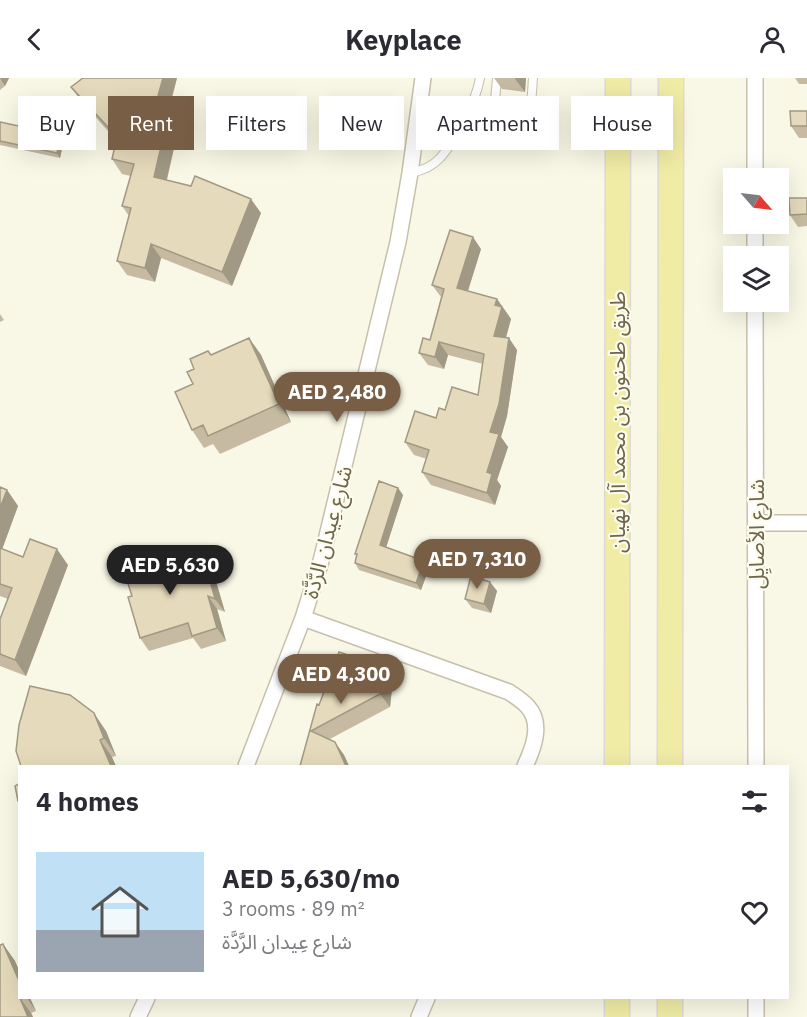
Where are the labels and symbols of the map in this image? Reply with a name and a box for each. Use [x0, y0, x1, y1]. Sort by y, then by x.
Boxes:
north arrow [723, 168, 789, 234]
street label: طريق طحنون بن محمد آل نهيان [603, 291, 631, 553]
pin: AED 2,480 [268, 372, 406, 423]
street label: شارع عِيدان الرَّدَّة [296, 462, 360, 602]
street label: شارع الأصايِل [742, 479, 772, 589]
pin: AED 7,310 [408, 539, 546, 590]
pin: AED 5,630 [101, 545, 239, 596]
pin: AED 4,300 [272, 654, 410, 705]

